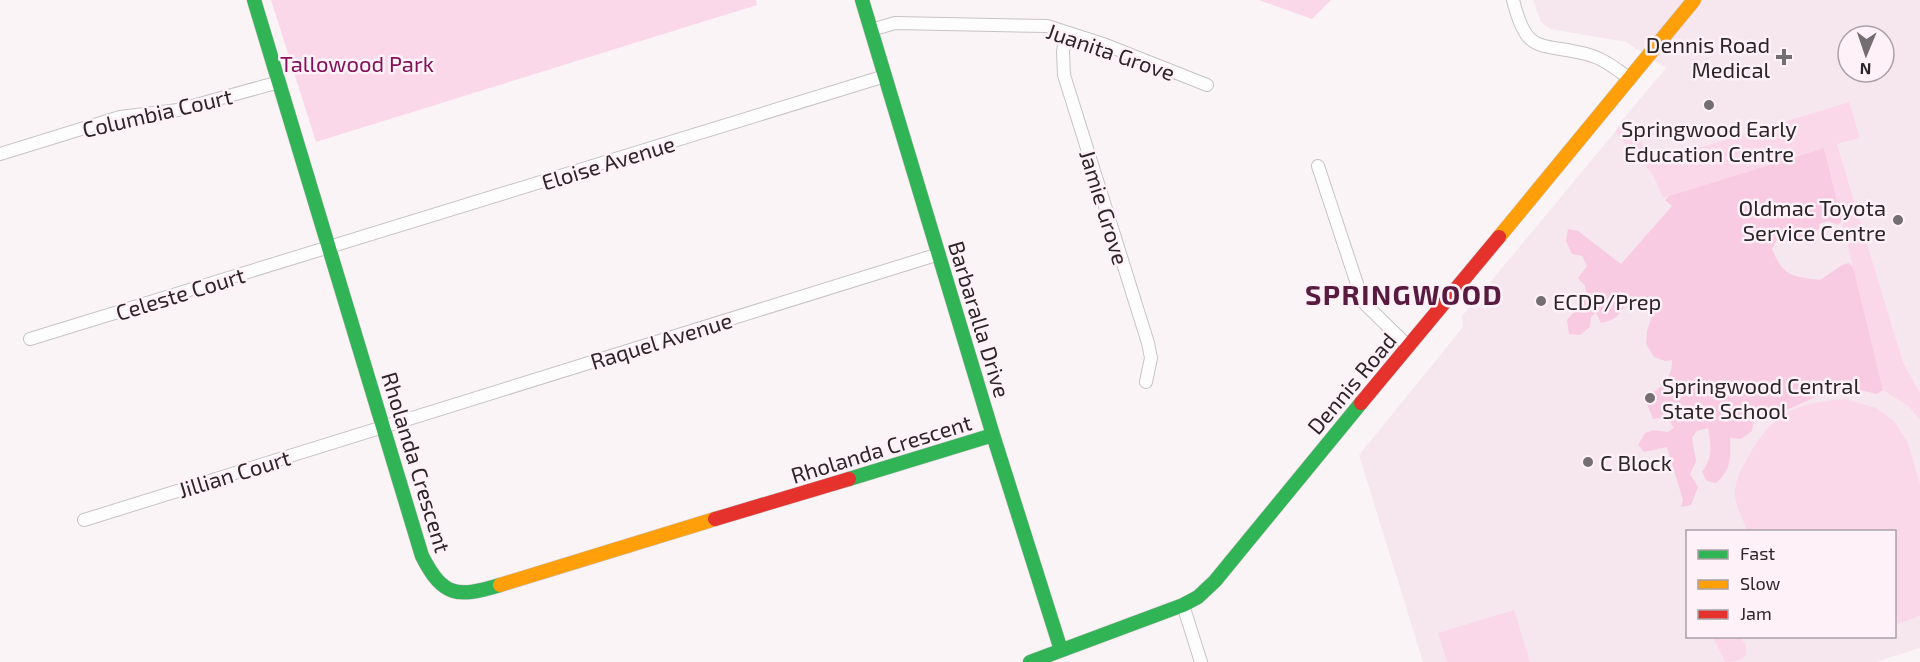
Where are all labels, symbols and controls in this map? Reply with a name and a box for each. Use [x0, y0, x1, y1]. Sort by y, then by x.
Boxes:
street label: Juanita Grove [1044, 17, 1178, 85]
north arrow [1836, 24, 1896, 84]
place label: Dennis Road Medical [1646, 31, 1770, 82]
marker: Dennis Road Medical [1775, 48, 1793, 66]
park label: Tallowood Park [280, 50, 434, 76]
text: N [1859, 60, 1872, 79]
street label: Columbia Court [79, 82, 235, 142]
marker: Springwood Early Education Centre [1702, 98, 1716, 112]
place label: Springwood Early Education Centre [1621, 115, 1797, 166]
street label: Eloise Avenue [538, 129, 678, 195]
street label: Jamie Grove [1075, 146, 1135, 268]
place label: Oldmac Toyota Service Centre [1739, 194, 1886, 245]
marker: Oldmac Toyota Service Centre [1891, 213, 1905, 227]
street label: Barbaralla Drive [944, 238, 1016, 400]
street label: Celeste Court [112, 261, 248, 325]
district label: SPRINGWOOD [1305, 277, 1503, 311]
place label: ECDP/Prep [1553, 288, 1661, 314]
marker: ECDP/Prep [1534, 294, 1548, 308]
street label: Raquel Avenue [587, 306, 735, 374]
street label: Dennis Road [1301, 327, 1401, 439]
street label: Rholanda Crescent [377, 369, 457, 555]
place label: Springwood Central State School [1662, 372, 1860, 423]
marker: Springwood Central State School [1643, 391, 1657, 405]
street label: Rholanda Crescent [788, 408, 974, 488]
street label: Jillian Court [175, 444, 293, 502]
place label: C Block [1600, 449, 1672, 475]
marker: C Block [1581, 455, 1595, 469]
legend [1686, 530, 1896, 638]
text: Fast [1740, 542, 1775, 564]
text: Slow [1740, 572, 1781, 594]
text: Jam [1740, 602, 1772, 624]

